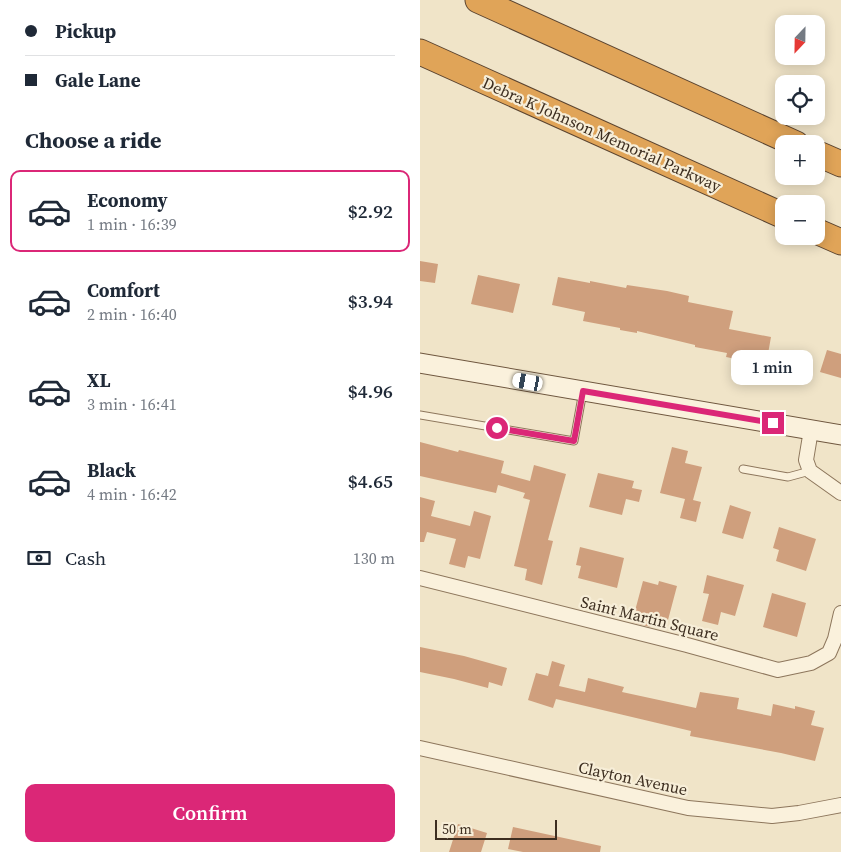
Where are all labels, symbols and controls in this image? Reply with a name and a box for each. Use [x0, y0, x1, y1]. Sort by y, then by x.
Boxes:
north arrow [775, 15, 825, 65]
map controls [775, 15, 825, 245]
text: Pickup [55, 18, 116, 44]
text: Gale Lane [55, 67, 141, 93]
street label: Debra K Johnson Memorial Parkway [479, 71, 725, 197]
button: locate [775, 75, 825, 125]
text: Choose a ride [25, 125, 162, 155]
button: + [775, 135, 825, 185]
text: Economy [87, 187, 168, 213]
icon: car [27, 189, 72, 234]
button: − [775, 195, 825, 245]
text: $2.92 [348, 198, 393, 224]
text: 1 min · 16:39 [87, 213, 177, 235]
text: Comfort [87, 277, 160, 303]
icon: car [27, 279, 72, 324]
text: $3.94 [348, 288, 393, 314]
text: 2 min · 16:40 [87, 303, 177, 325]
callout: 1 min [732, 350, 814, 386]
text: 1 min [751, 356, 793, 378]
text: XL [87, 367, 110, 393]
icon: car [27, 369, 72, 414]
car [511, 372, 544, 392]
text: $4.96 [348, 378, 393, 404]
text: 3 min · 16:41 [87, 393, 177, 415]
route end [762, 412, 784, 434]
route start [486, 417, 508, 439]
text: Black [87, 457, 136, 483]
icon: car [27, 459, 72, 504]
text: $4.65 [348, 468, 393, 494]
text: 4 min · 16:42 [87, 483, 177, 505]
icon: cash [25, 544, 53, 572]
text: Cash [65, 545, 106, 571]
text: 130 m [353, 547, 395, 569]
street label: Saint Martin Square [579, 590, 721, 646]
street label: Clayton Avenue [576, 756, 690, 800]
button: Confirm [25, 784, 395, 842]
scale bar [435, 817, 558, 840]
text: 50 m [442, 819, 472, 839]

